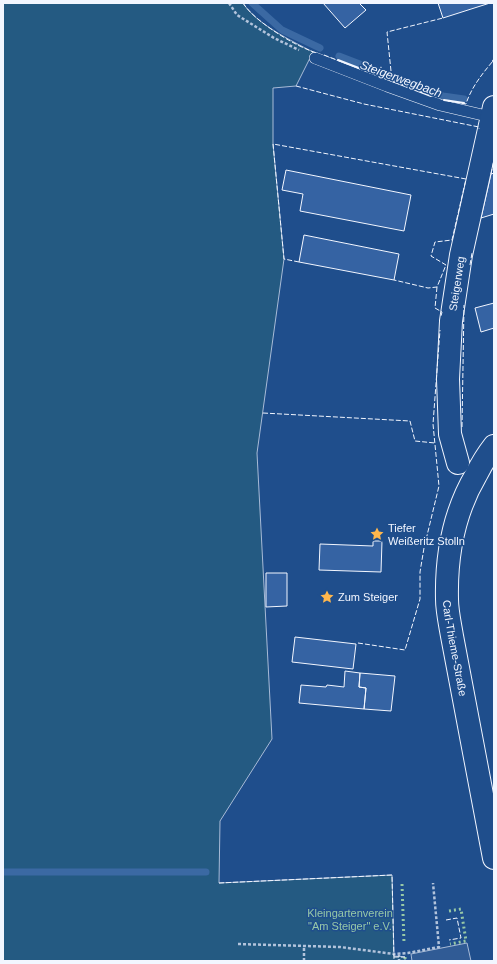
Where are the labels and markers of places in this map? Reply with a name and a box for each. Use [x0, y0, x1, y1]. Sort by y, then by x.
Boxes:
place label: Tiefer Weißeritz Stolln [388, 522, 465, 547]
place icon: Tiefer Weißeritz Stolln [369, 526, 385, 542]
place icon: Zum Steiger [319, 589, 335, 605]
place label: Zum Steiger [338, 591, 398, 603]

